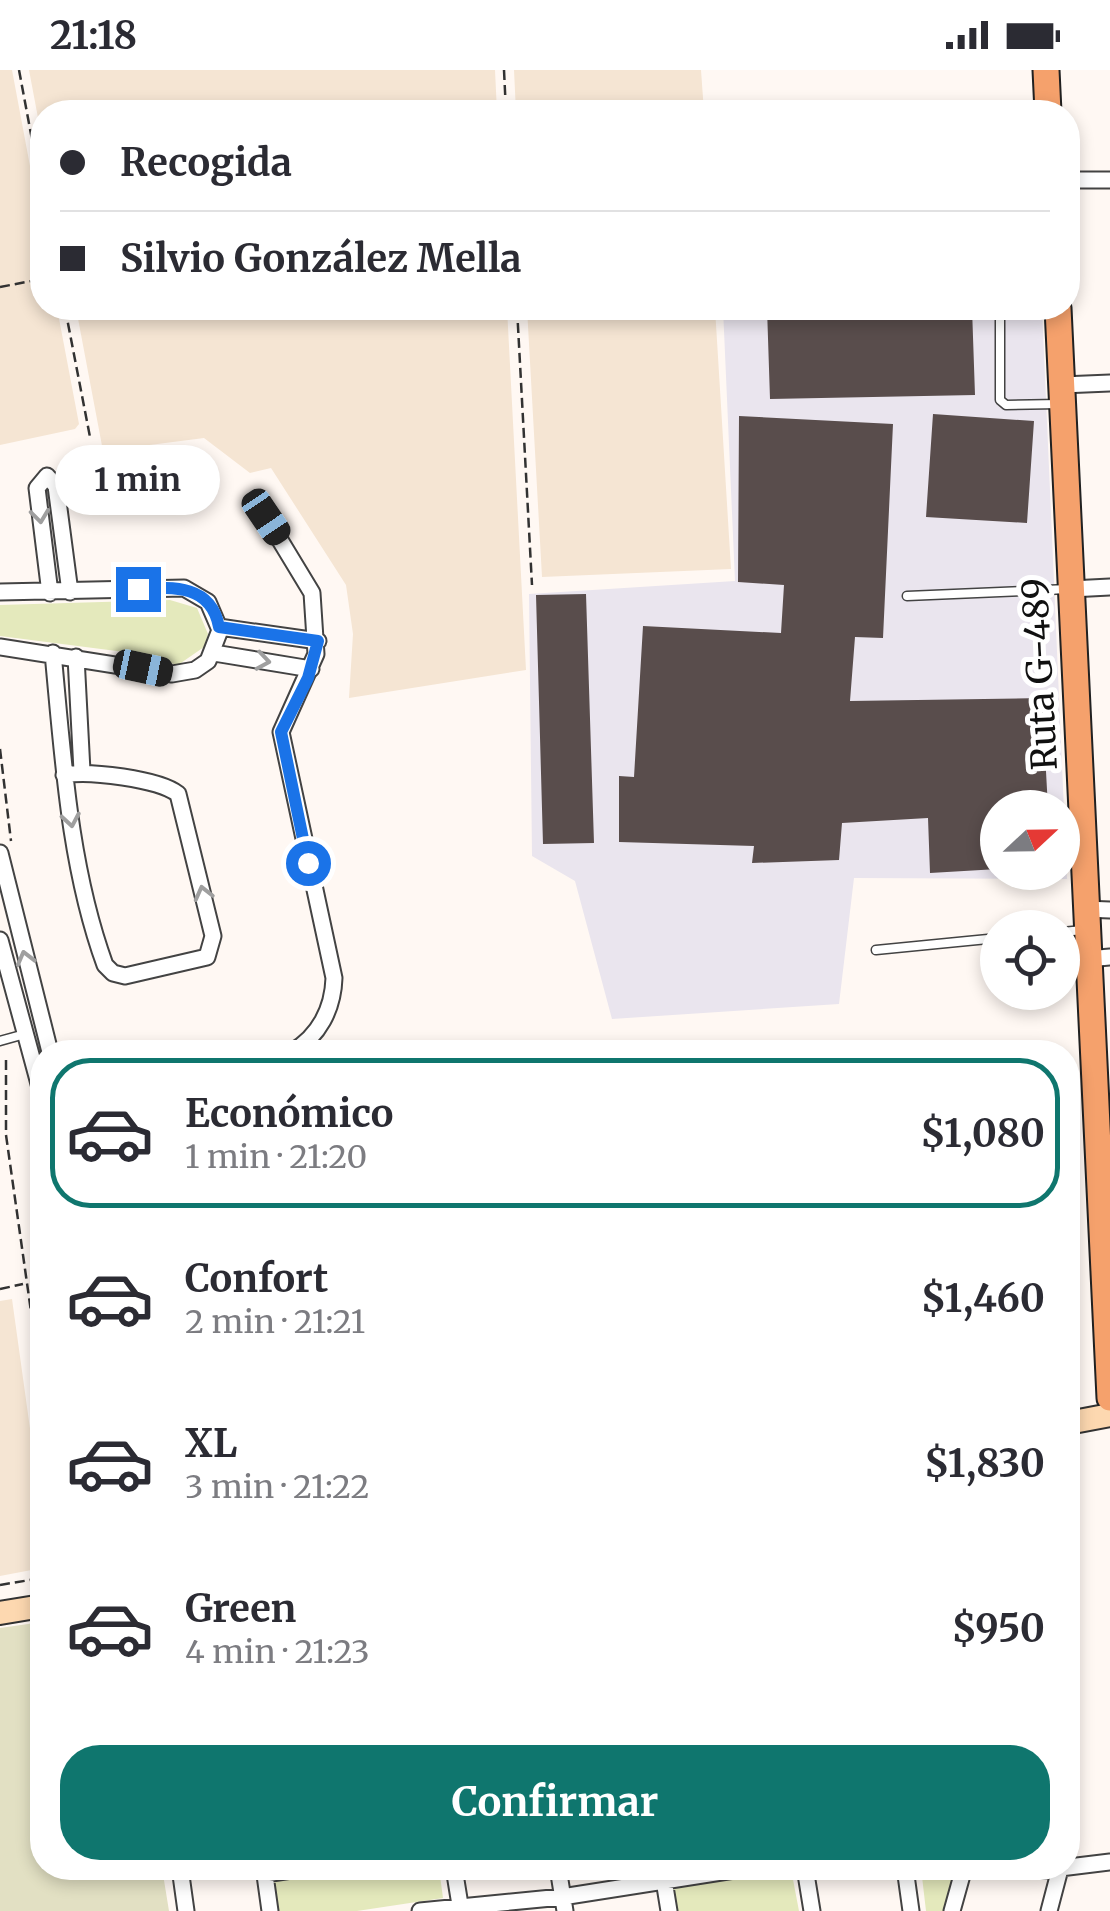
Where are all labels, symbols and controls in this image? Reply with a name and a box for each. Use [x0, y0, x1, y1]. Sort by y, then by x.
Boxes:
text: 21:18 [50, 12, 137, 59]
text: Recogida [120, 139, 292, 186]
text: Silvio González Mella [120, 235, 522, 282]
callout: 1 min [56, 444, 220, 514]
text: 1 min [94, 460, 181, 500]
car [237, 484, 295, 550]
one-way arrow [29, 509, 50, 525]
route end [116, 567, 161, 612]
street label: Ruta G-489 [1013, 577, 1067, 771]
car [111, 647, 175, 689]
one-way arrow [254, 650, 271, 671]
north arrow [980, 790, 1080, 890]
map controls [980, 790, 1080, 1010]
one-way arrow [60, 811, 81, 828]
route start [286, 841, 331, 886]
one-way arrow [193, 885, 214, 902]
button: locate [980, 910, 1080, 1010]
one-way arrow [15, 950, 36, 968]
icon: car [65, 1088, 155, 1178]
text: Económico [185, 1090, 393, 1137]
text: $1,080 [920, 1110, 1045, 1157]
text: 1 min · 21:20 [185, 1137, 367, 1177]
icon: car [65, 1253, 155, 1343]
text: Confort [185, 1255, 328, 1302]
text: $1,460 [921, 1275, 1045, 1322]
text: 2 min · 21:21 [185, 1302, 365, 1342]
icon: car [65, 1418, 155, 1508]
text: XL [185, 1420, 237, 1467]
text: $1,830 [924, 1440, 1045, 1487]
text: 3 min · 21:22 [185, 1467, 370, 1507]
icon: car [65, 1583, 155, 1673]
text: Green [185, 1585, 296, 1632]
text: $950 [952, 1605, 1045, 1652]
text: 4 min · 21:23 [185, 1632, 370, 1672]
button: Confirmar [60, 1745, 1050, 1860]

